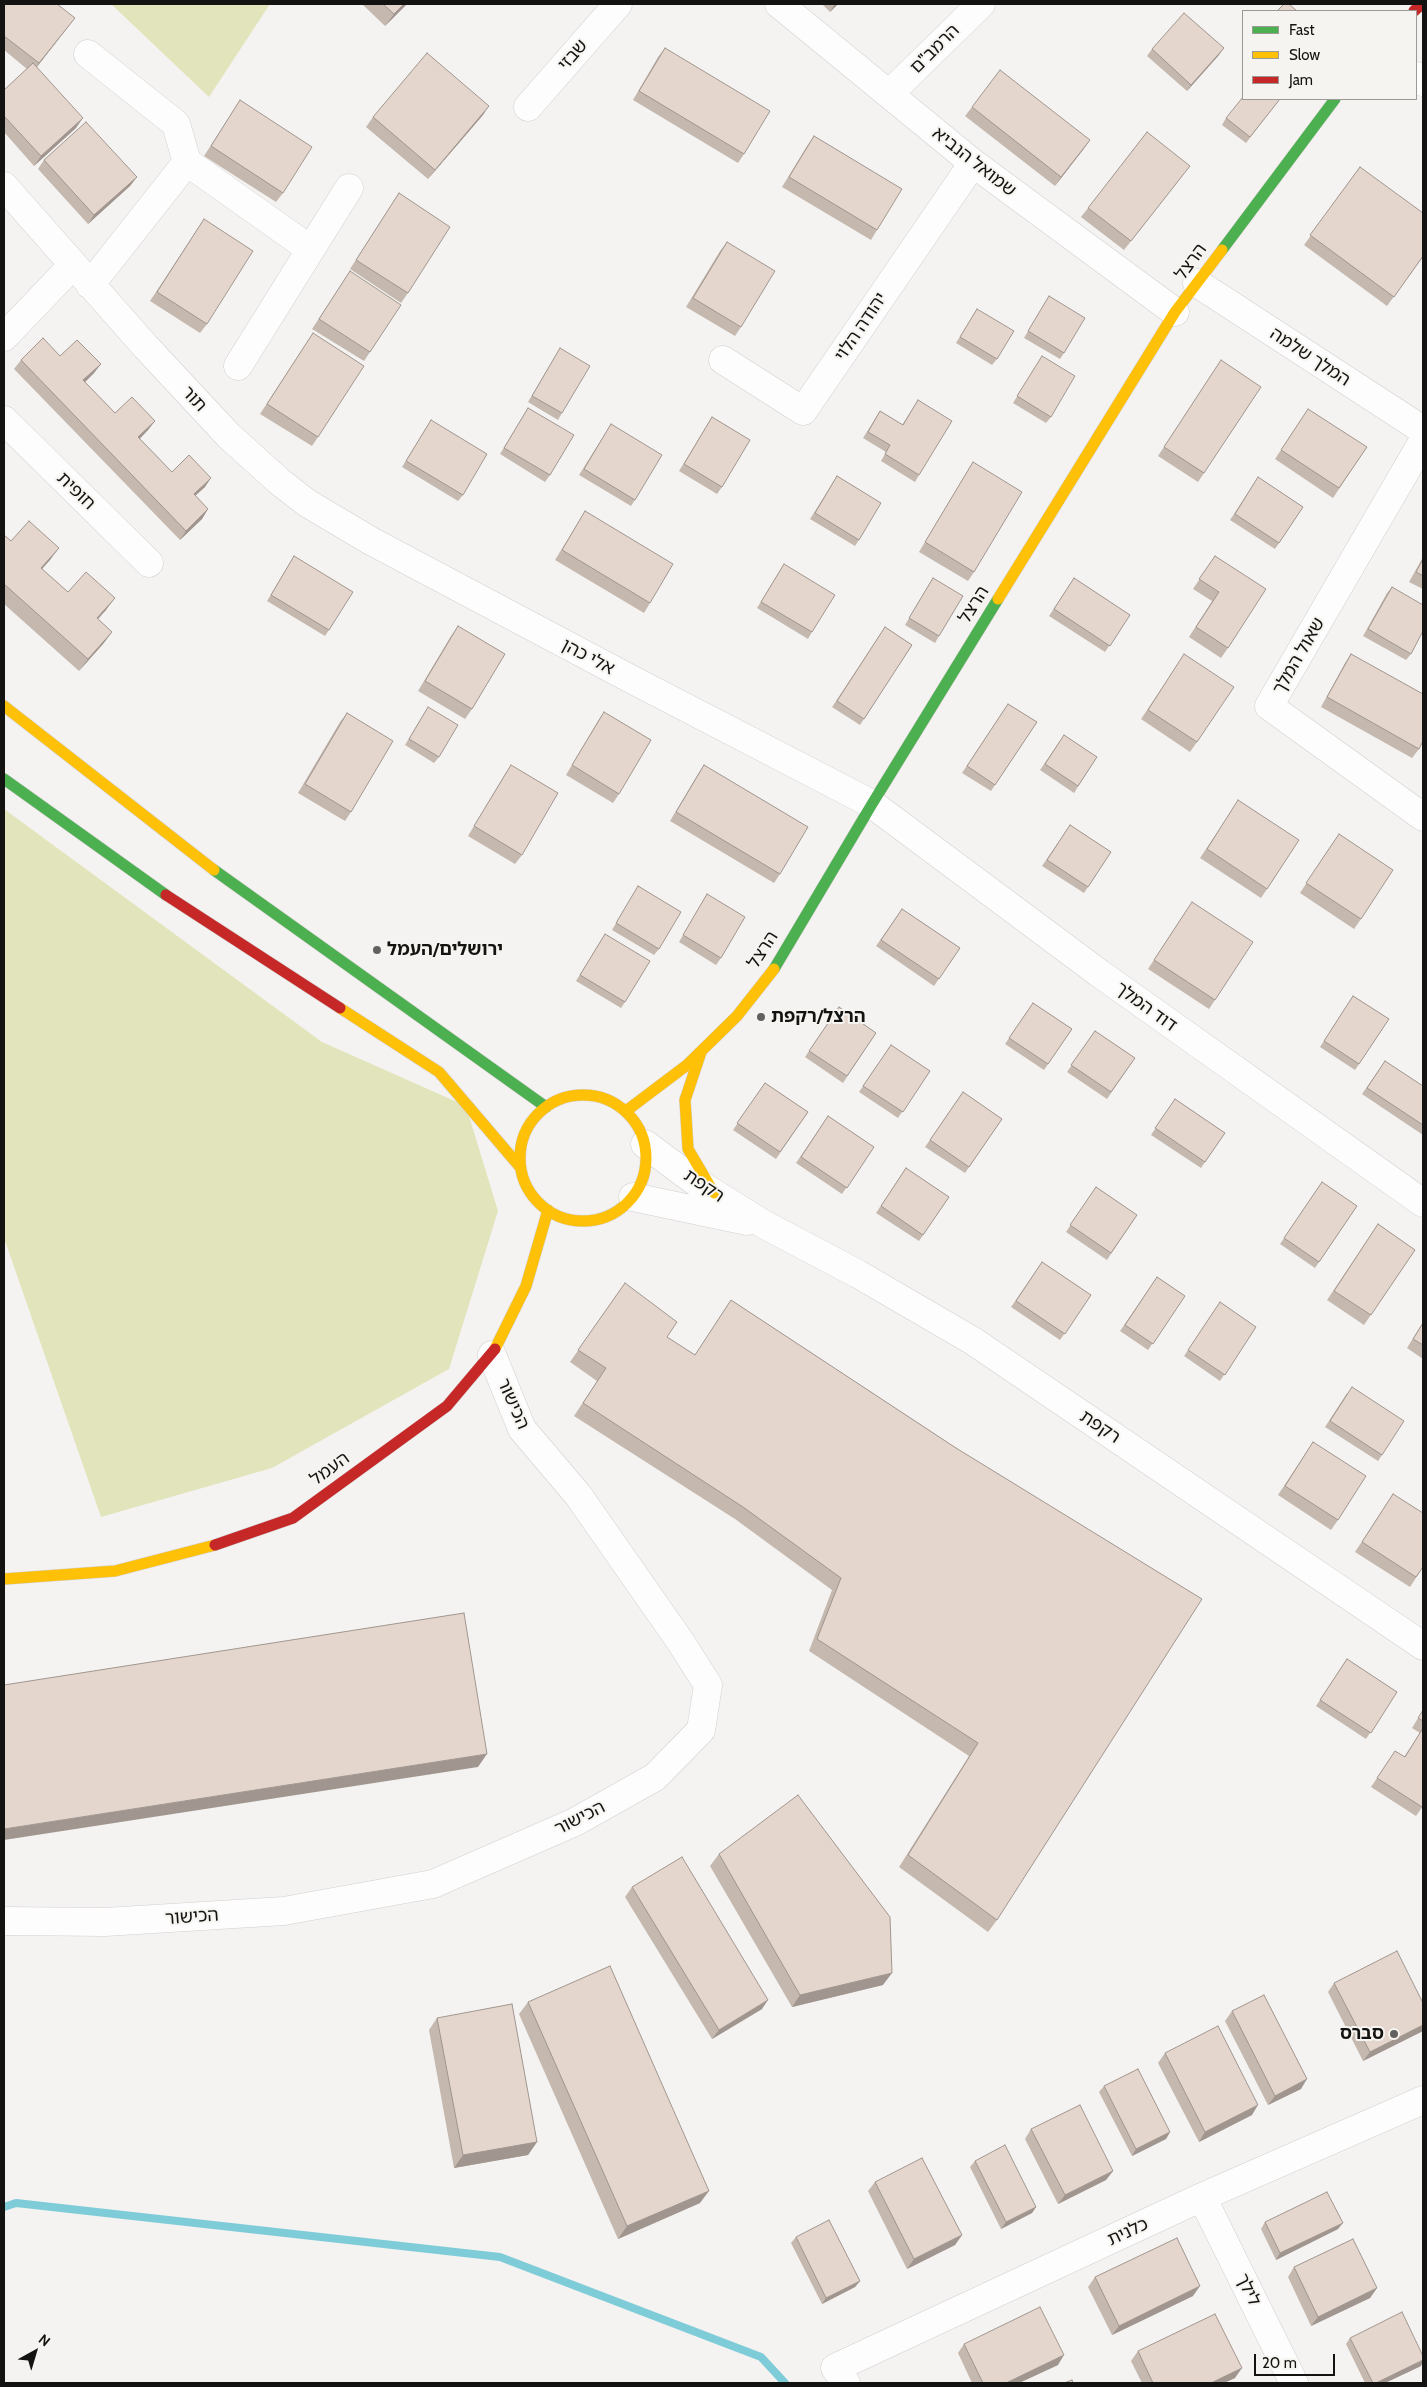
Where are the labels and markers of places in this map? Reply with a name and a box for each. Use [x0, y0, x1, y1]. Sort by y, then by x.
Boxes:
place label: ירושלים/העמל [387, 939, 503, 961]
marker: ירושלים/העמל [371, 944, 383, 956]
place label: הרצל/רקפת [771, 1006, 866, 1028]
marker: הרצל/רקפת [755, 1011, 767, 1023]
place label: סברס [1340, 2023, 1384, 2045]
marker: סברס [1388, 2028, 1400, 2040]

